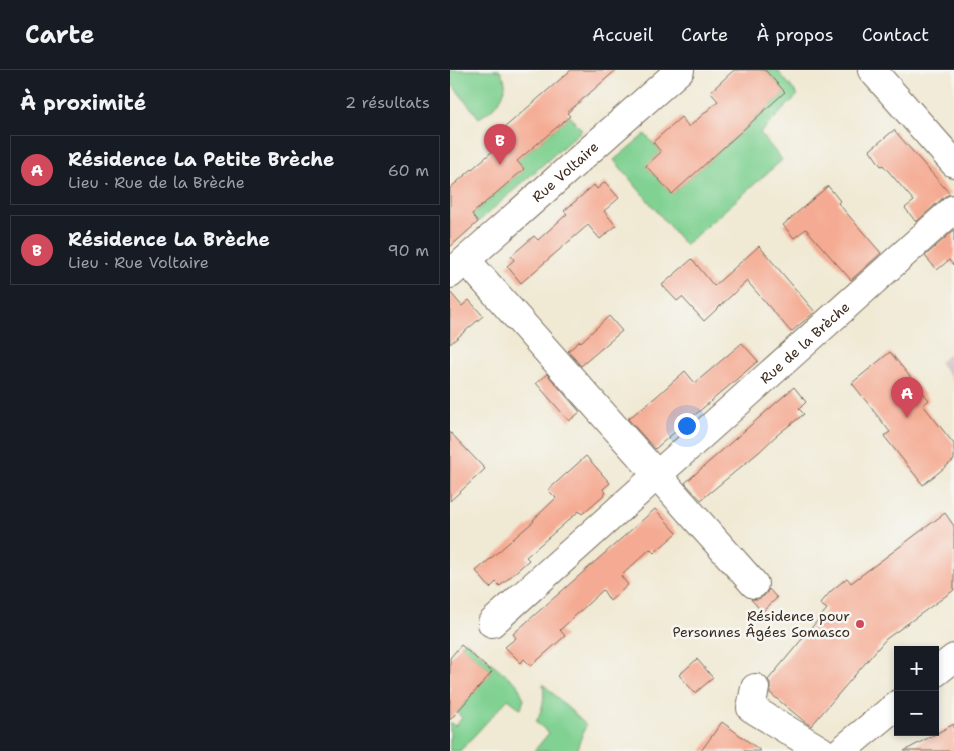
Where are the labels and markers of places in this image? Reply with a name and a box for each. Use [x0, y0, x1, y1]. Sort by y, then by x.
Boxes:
pin: B [484, 124, 516, 165]
pin: A [891, 377, 923, 418]
place label: Résidence pour Personnes Âgées Somasco [672, 607, 850, 641]
marker: Résidence pour Personnes Âgées Somasco [854, 618, 866, 630]

